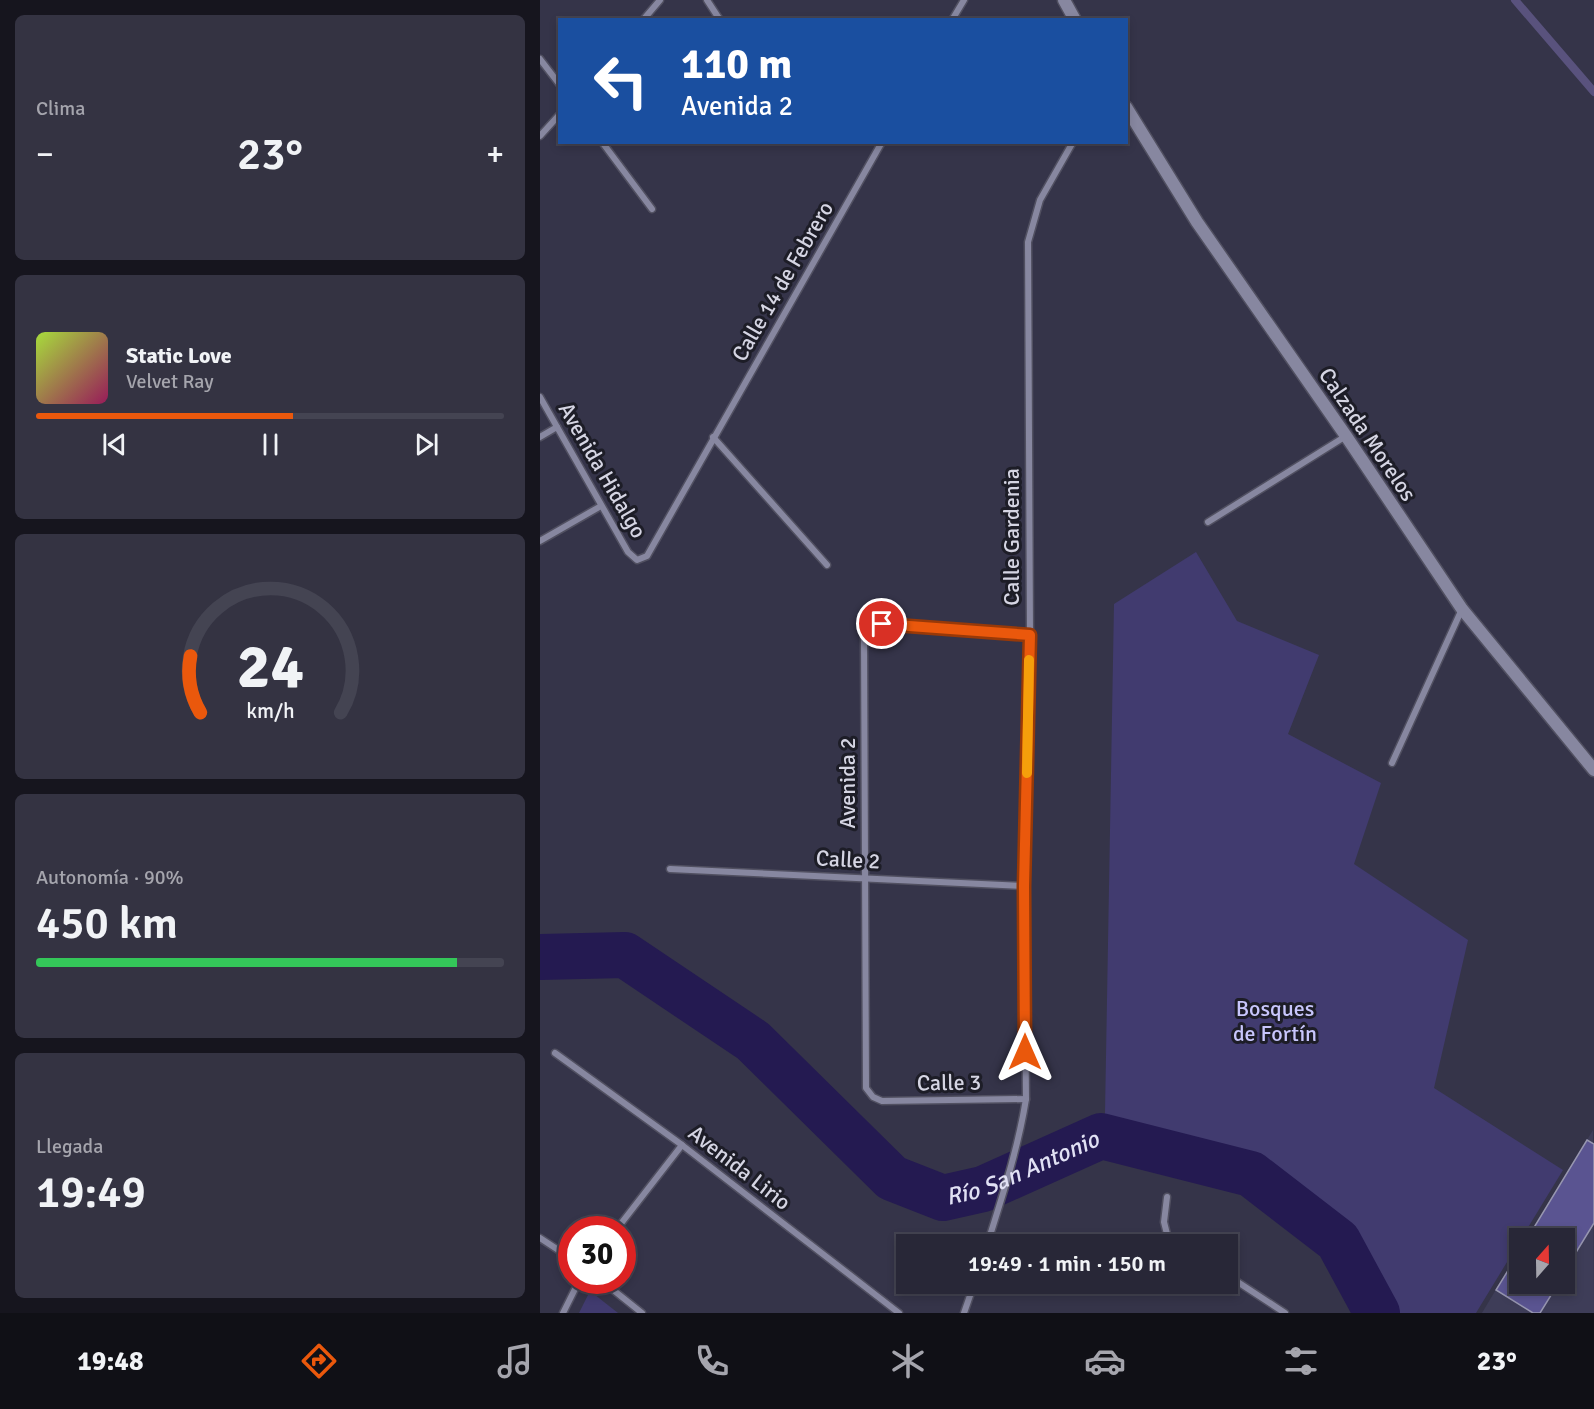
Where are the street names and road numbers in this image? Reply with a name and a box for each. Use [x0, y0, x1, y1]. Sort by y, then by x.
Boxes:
street label: Calle 14 de Febrero [726, 197, 839, 366]
street label: Calzada Morelos [1313, 363, 1422, 506]
street label: Avenida Hidalgo [553, 397, 652, 543]
street label: Calle Gardenia [998, 468, 1025, 606]
street label: Avenida 2 [834, 737, 861, 829]
street label: Calle 2 [815, 844, 881, 875]
street label: Calle 3 [917, 1068, 981, 1097]
street label: Avenida Lirio [683, 1119, 796, 1216]

